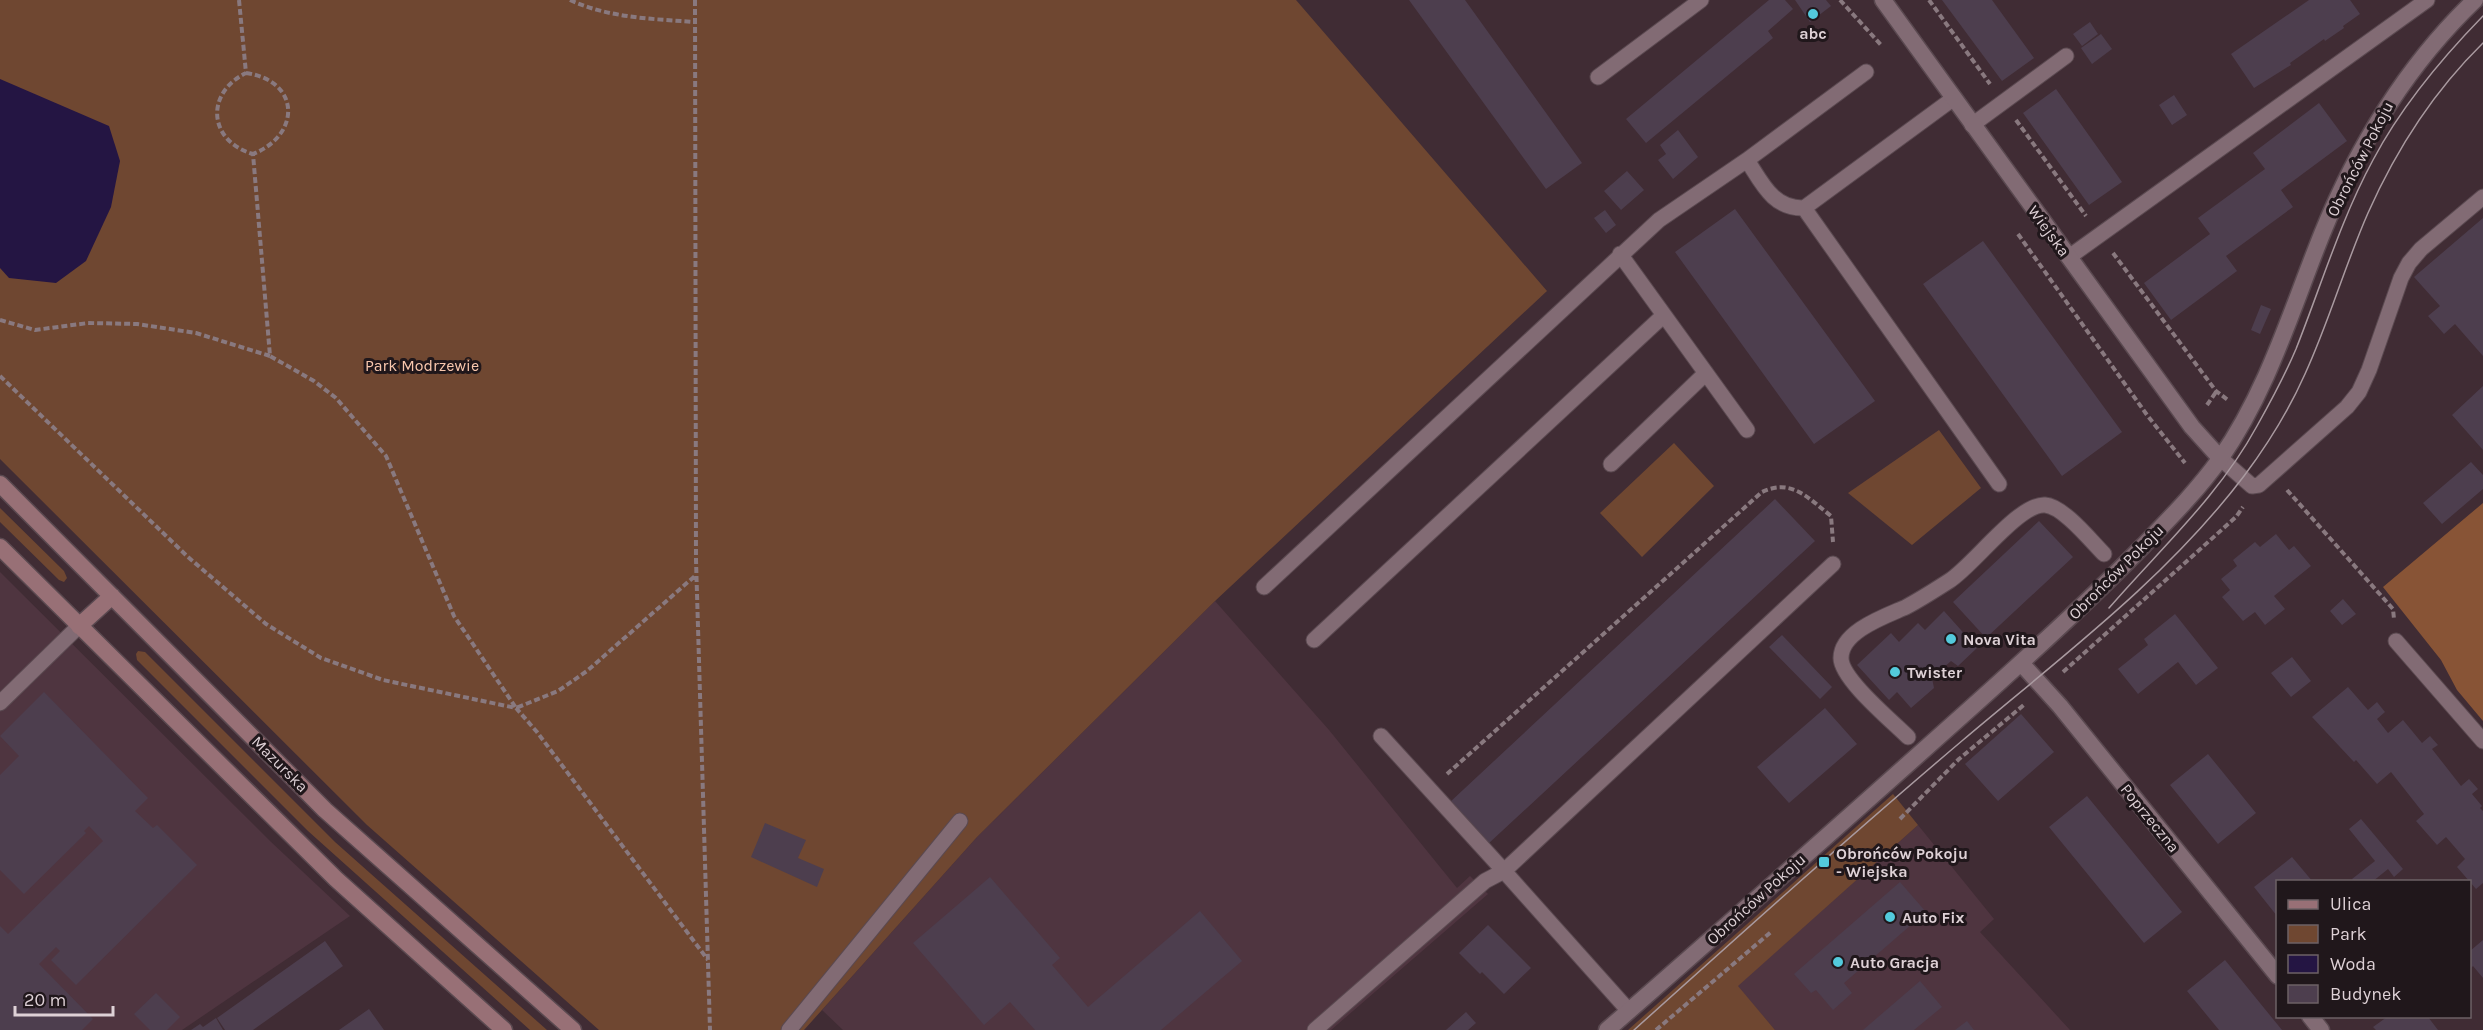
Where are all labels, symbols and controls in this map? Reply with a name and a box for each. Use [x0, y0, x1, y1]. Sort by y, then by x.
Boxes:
marker: abc [1806, 7, 1820, 21]
place label: abc [1799, 24, 1827, 43]
street label: Obrońców Pokoju [2323, 98, 2397, 220]
street label: Wiejska [2024, 202, 2074, 260]
park label: Park Modrzewie [365, 356, 479, 375]
street label: Obrońców Pokoju [2065, 521, 2167, 623]
place label: Nova Vita [1963, 630, 2036, 649]
marker: Nova Vita [1944, 632, 1958, 646]
place label: Twister [1907, 663, 1963, 682]
marker: Twister [1888, 665, 1902, 679]
street label: Mazurska [248, 732, 312, 796]
street label: Poprzeczna [2117, 780, 2183, 856]
place label: Obrońców Pokoju - Wiejska [1836, 844, 1968, 881]
street label: Obrońców Pokoju [1703, 850, 1809, 948]
marker: Obrońców Pokoju - Wiejska [1817, 855, 1831, 869]
legend [2276, 880, 2471, 1018]
text: Ulica [2330, 893, 2371, 915]
place label: Auto Fix [1902, 908, 1964, 927]
marker: Auto Fix [1883, 910, 1897, 924]
text: Park [2330, 923, 2367, 945]
place label: Auto Gracja [1850, 953, 1939, 972]
text: Woda [2330, 953, 2376, 975]
marker: Auto Gracja [1831, 955, 1845, 969]
scale bar [15, 979, 112, 1017]
text: Budynek [2330, 983, 2401, 1005]
text: 20 m [24, 989, 66, 1011]

